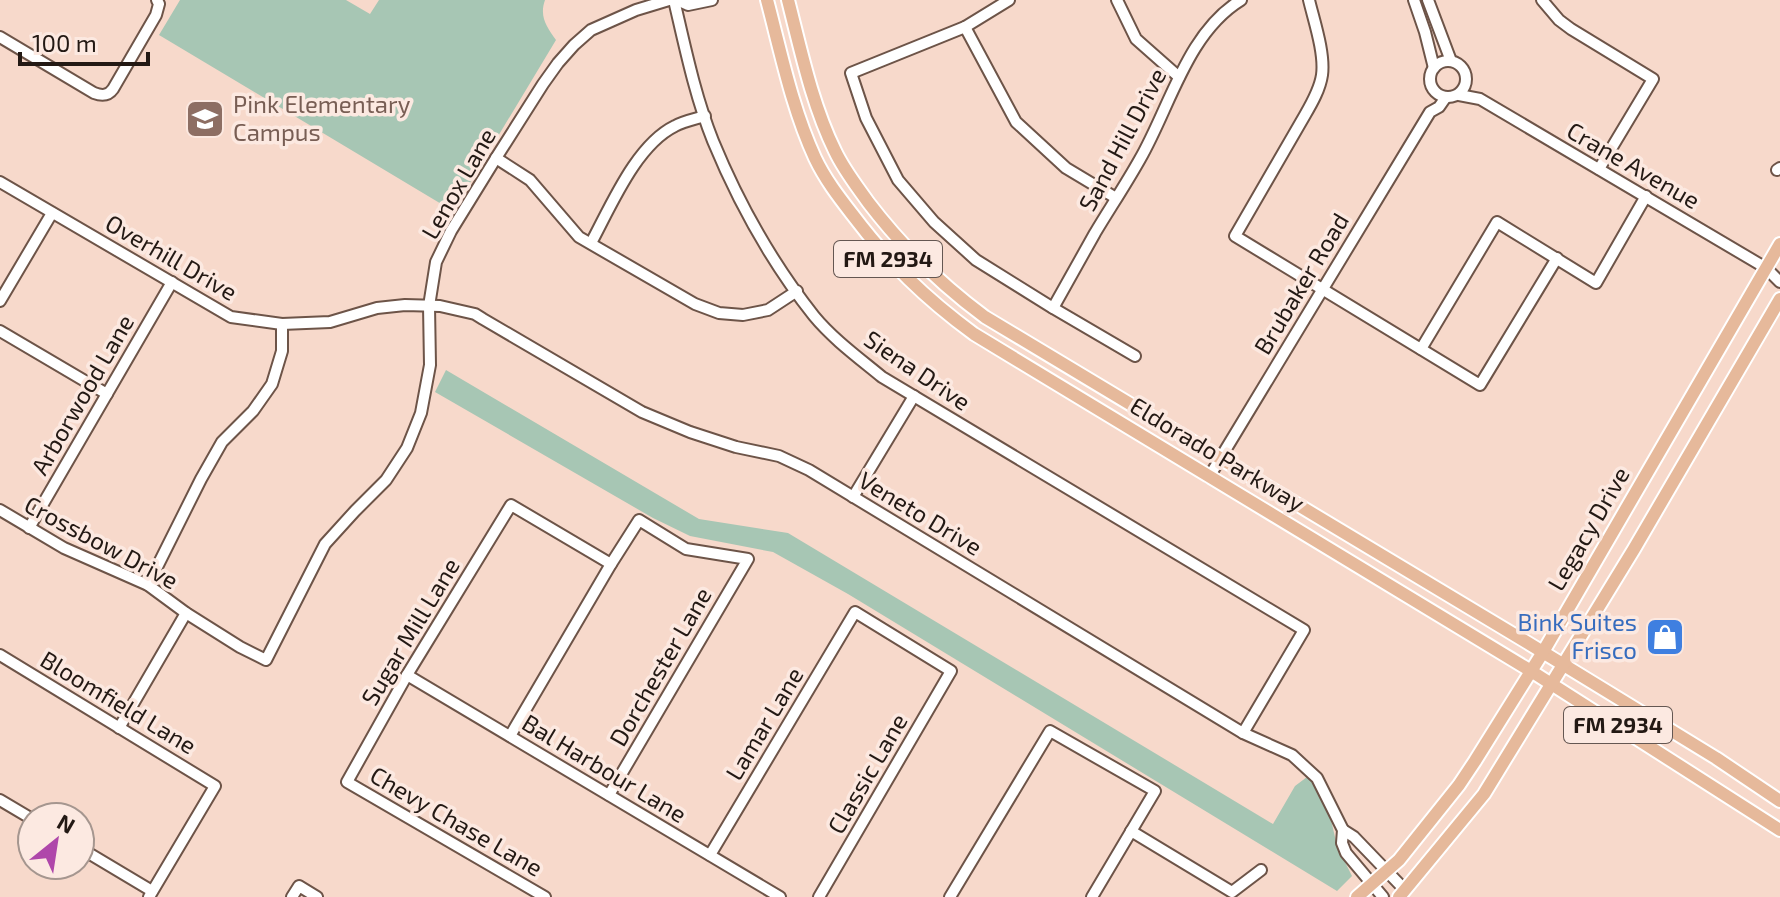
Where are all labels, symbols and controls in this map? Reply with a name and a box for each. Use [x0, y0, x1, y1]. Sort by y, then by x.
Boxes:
scale bar [20, 16, 148, 66]
text: 100 m [32, 28, 97, 57]
street label: Sand Hill Drive [1072, 63, 1171, 216]
place label: Pink Elementary Campus [233, 89, 411, 146]
school or university icon: Pink Elementary Campus [184, 98, 226, 140]
street label: Crane Avenue [1562, 115, 1705, 214]
street label: Lenox Lane [414, 123, 501, 244]
street label: Overhill Drive [101, 207, 243, 306]
street label: Brubaker Road [1247, 207, 1354, 359]
road number: FM 2934 [834, 241, 942, 277]
street label: Arborwood Lane [24, 309, 139, 479]
street label: Siena Drive [859, 324, 976, 416]
street label: Eldorado Parkway [1125, 390, 1310, 517]
street label: Legacy Drive [1541, 461, 1635, 595]
street label: Veneto Drive [854, 465, 988, 561]
street label: Crossbow Drive [20, 489, 184, 594]
street label: Sugar Mill Lane [354, 552, 465, 710]
street label: Dorchester Lane [603, 582, 717, 751]
place label: Bink Suites Frisco [1518, 607, 1637, 664]
shop icon: Bink Suites Frisco [1644, 616, 1686, 658]
street label: Bloomfield Lane [36, 644, 202, 760]
street label: Lamar Lane [719, 662, 809, 785]
street label: Bal Harbour Lane [517, 707, 692, 828]
road number: FM 2934 [1564, 707, 1672, 743]
street label: Classic Lane [821, 708, 913, 838]
street label: Chevy Chase Lane [365, 760, 548, 882]
north arrow [16, 801, 96, 881]
text: N [53, 808, 80, 838]

